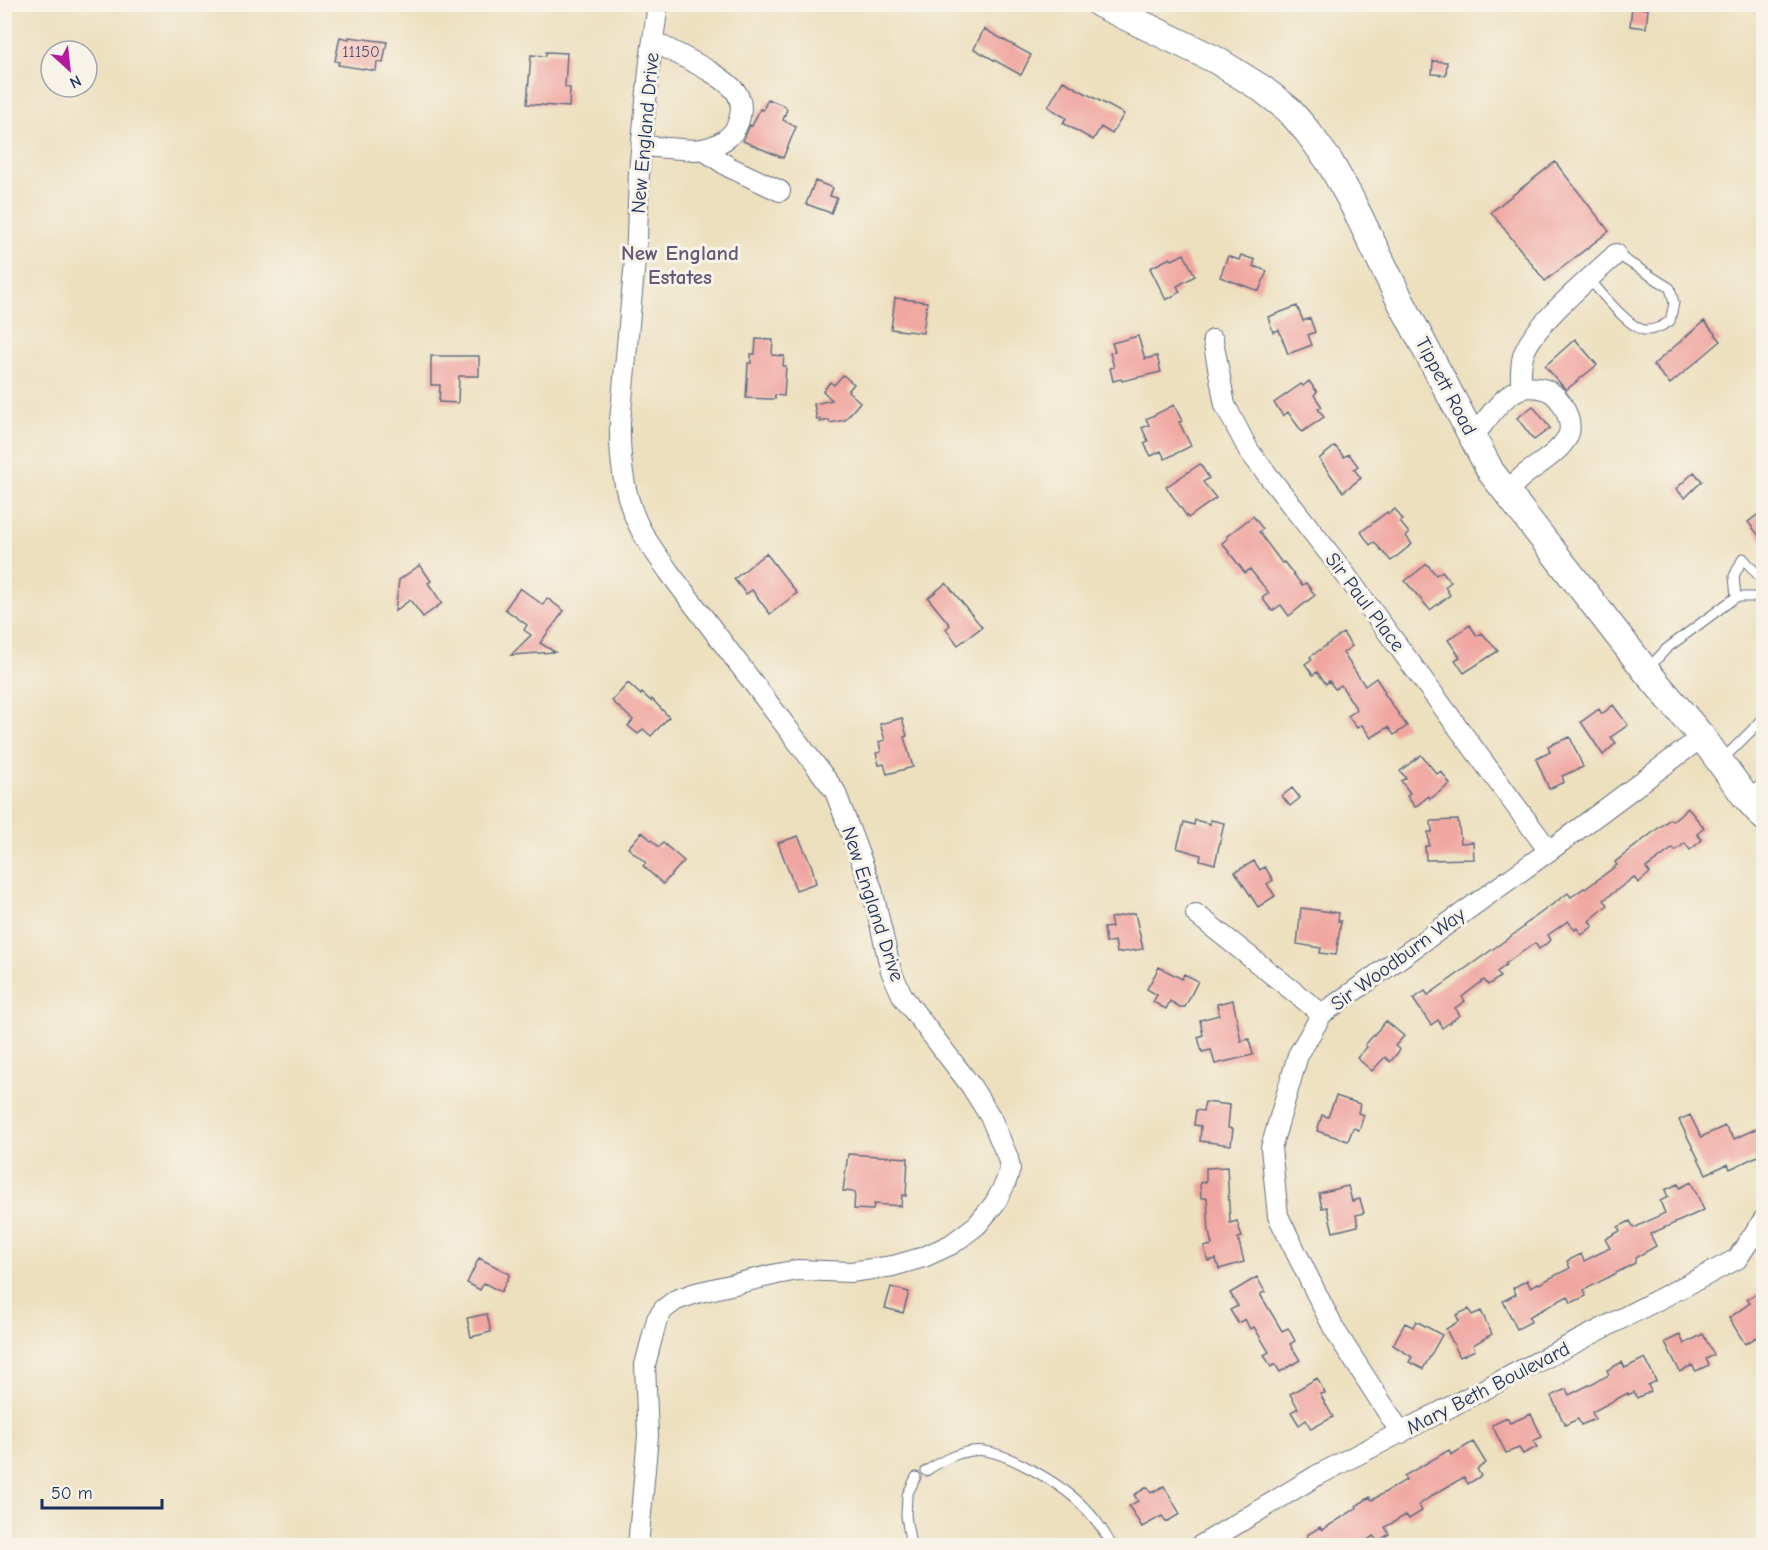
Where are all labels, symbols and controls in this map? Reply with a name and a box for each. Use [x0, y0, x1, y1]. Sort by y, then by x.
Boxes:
north arrow [39, 39, 99, 99]
house number: 11150 [342, 43, 380, 61]
street label: New England Drive [627, 51, 663, 215]
text: N [67, 71, 84, 92]
district label: New England Estates [621, 241, 739, 289]
street label: Tippett Road [1411, 333, 1481, 439]
street label: Sir Paul Place [1320, 548, 1410, 656]
street label: New England Drive [837, 824, 909, 984]
street label: Sir Woodburn Way [1326, 903, 1470, 1015]
street label: Mary Beth Boulevard [1403, 1337, 1573, 1439]
scale bar [42, 1472, 162, 1510]
text: 50 m [51, 1483, 93, 1504]

